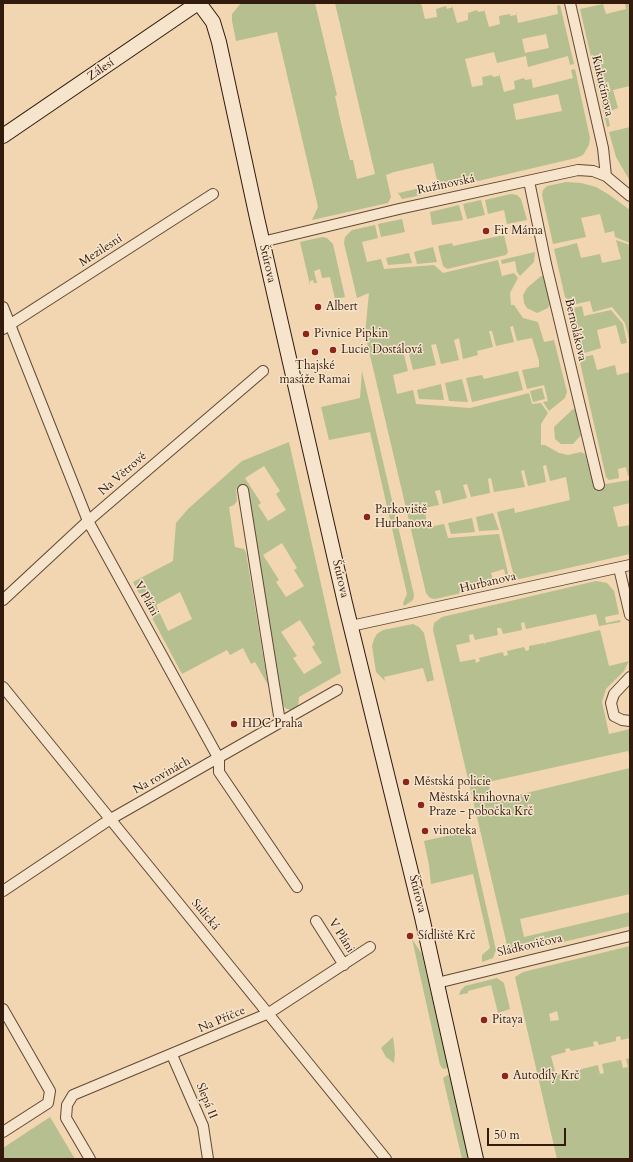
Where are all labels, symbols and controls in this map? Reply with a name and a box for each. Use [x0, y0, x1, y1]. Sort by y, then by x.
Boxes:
street label: Kukučínova [588, 54, 616, 118]
street label: Zálesí [85, 56, 117, 84]
street label: Ružinovská [416, 172, 476, 198]
place label: Fit Máma [494, 224, 543, 238]
marker: Fit Máma [481, 226, 491, 236]
street label: Mezilesní [77, 232, 125, 270]
street label: Štúrova [256, 244, 278, 284]
street label: Bernolákova [561, 297, 589, 363]
place label: Albert [326, 300, 358, 314]
marker: Albert [313, 302, 323, 312]
place label: Pivnice Pipkin [314, 327, 388, 341]
marker: Pivnice Pipkin [301, 329, 311, 339]
place label: Lucie Dostálová [341, 343, 422, 357]
marker: Lucie Dostálová [328, 345, 338, 355]
marker: Thajské masáže Ramai [310, 347, 320, 357]
place label: Thajské masáže Ramai [280, 359, 350, 387]
street label: Na Větrově [96, 449, 150, 499]
place label: Parkoviště Hurbanova [375, 503, 432, 531]
marker: Parkoviště Hurbanova [362, 512, 372, 522]
street label: Štúrova [329, 559, 351, 599]
street label: Hurbanova [459, 570, 517, 596]
street label: V Pláni [131, 579, 161, 619]
place label: HDC Praha [242, 717, 303, 731]
marker: HDC Praha [229, 719, 239, 729]
street label: Na rovinách [131, 754, 193, 798]
place label: Městská policie [414, 775, 491, 789]
marker: Městská policie [401, 777, 411, 787]
place label: Městská knihovna v Praze - pobočka Krč [429, 791, 533, 819]
marker: Městská knihovna v Praze - pobočka Krč [416, 800, 426, 810]
place label: vinoteka [433, 824, 477, 838]
marker: vinoteka [420, 826, 430, 836]
street label: Štúrova [405, 874, 429, 914]
street label: Sulická [188, 897, 222, 933]
street label: V Pláni [325, 916, 357, 956]
place label: Sídliště Krč [418, 929, 475, 943]
marker: Sídliště Krč [405, 931, 415, 941]
street label: Sládkovičova [496, 932, 564, 960]
street label: Na Příčce [196, 1004, 248, 1036]
place label: Pitaya [492, 1013, 523, 1027]
marker: Pitaya [479, 1015, 489, 1025]
place label: Autodíly Krč [513, 1069, 580, 1083]
marker: Autodíly Krč [500, 1071, 510, 1081]
street label: Slepá II [192, 1081, 220, 1121]
scale bar [489, 1120, 568, 1146]
text: 50 m [494, 1127, 520, 1143]

